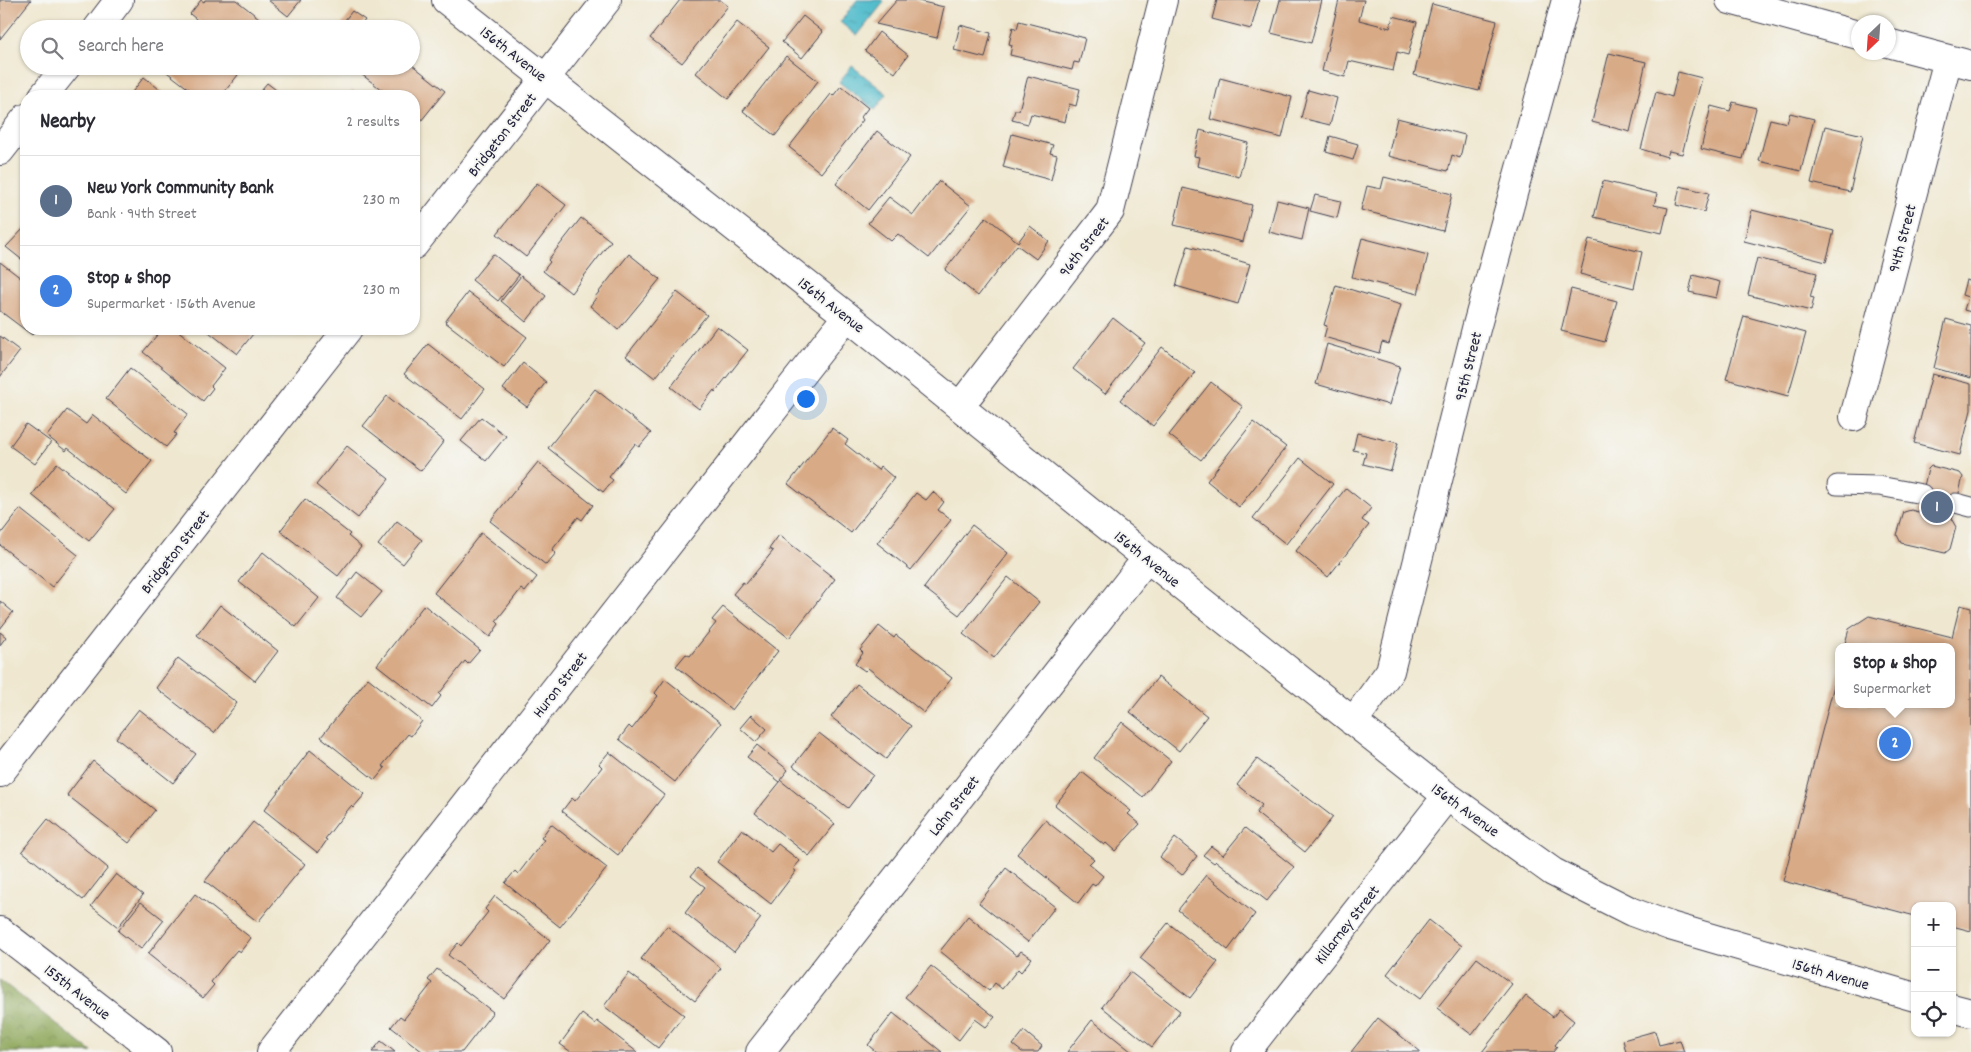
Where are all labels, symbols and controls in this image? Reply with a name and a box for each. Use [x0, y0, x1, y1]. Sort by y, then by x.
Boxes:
north arrow [1851, 15, 1896, 60]
search box [20, 20, 420, 75]
street label: 156th Avenue [474, 21, 551, 88]
icon: search [38, 34, 66, 62]
text: Search here [78, 34, 164, 61]
street label: Bridgeton Street [463, 89, 543, 182]
text: Nearby [40, 108, 95, 138]
text: 2 results [346, 111, 400, 134]
text: New York Community Bank [87, 176, 274, 203]
text: 1 [54, 189, 58, 212]
text: 230 m [363, 189, 400, 212]
street label: 94th Street [1883, 202, 1924, 275]
text: Bank · 94th Street [87, 203, 197, 226]
street label: 96th Street [1054, 212, 1116, 283]
text: Stop & Shop [87, 266, 171, 293]
street label: 156th Avenue [792, 272, 869, 339]
text: 2 [53, 279, 60, 302]
text: 230 m [363, 279, 400, 302]
text: Supermarket · 156th Avenue [87, 293, 256, 316]
street label: 95th Street [1450, 330, 1489, 404]
your location [793, 386, 819, 412]
pin: 1 [1921, 488, 1953, 526]
street label: Bridgeton Street [136, 506, 216, 599]
street label: 156th Avenue [1108, 526, 1185, 594]
popup [1835, 643, 1955, 708]
street label: Huron Street [528, 648, 594, 723]
text: Stop & Shop [1853, 651, 1937, 678]
text: Supermarket [1853, 678, 1931, 701]
pin: 2 [1879, 724, 1911, 762]
street label: Lahn Street [924, 771, 986, 842]
street label: 156th Avenue [1426, 778, 1503, 844]
street label: Killarney Street [1310, 881, 1386, 970]
map controls [1911, 902, 1956, 1037]
button: + [1911, 902, 1956, 947]
button: − [1911, 947, 1956, 992]
street label: 156th Avenue [1789, 953, 1872, 997]
street label: 155th Avenue [38, 960, 115, 1026]
button: locate [1911, 992, 1956, 1037]

